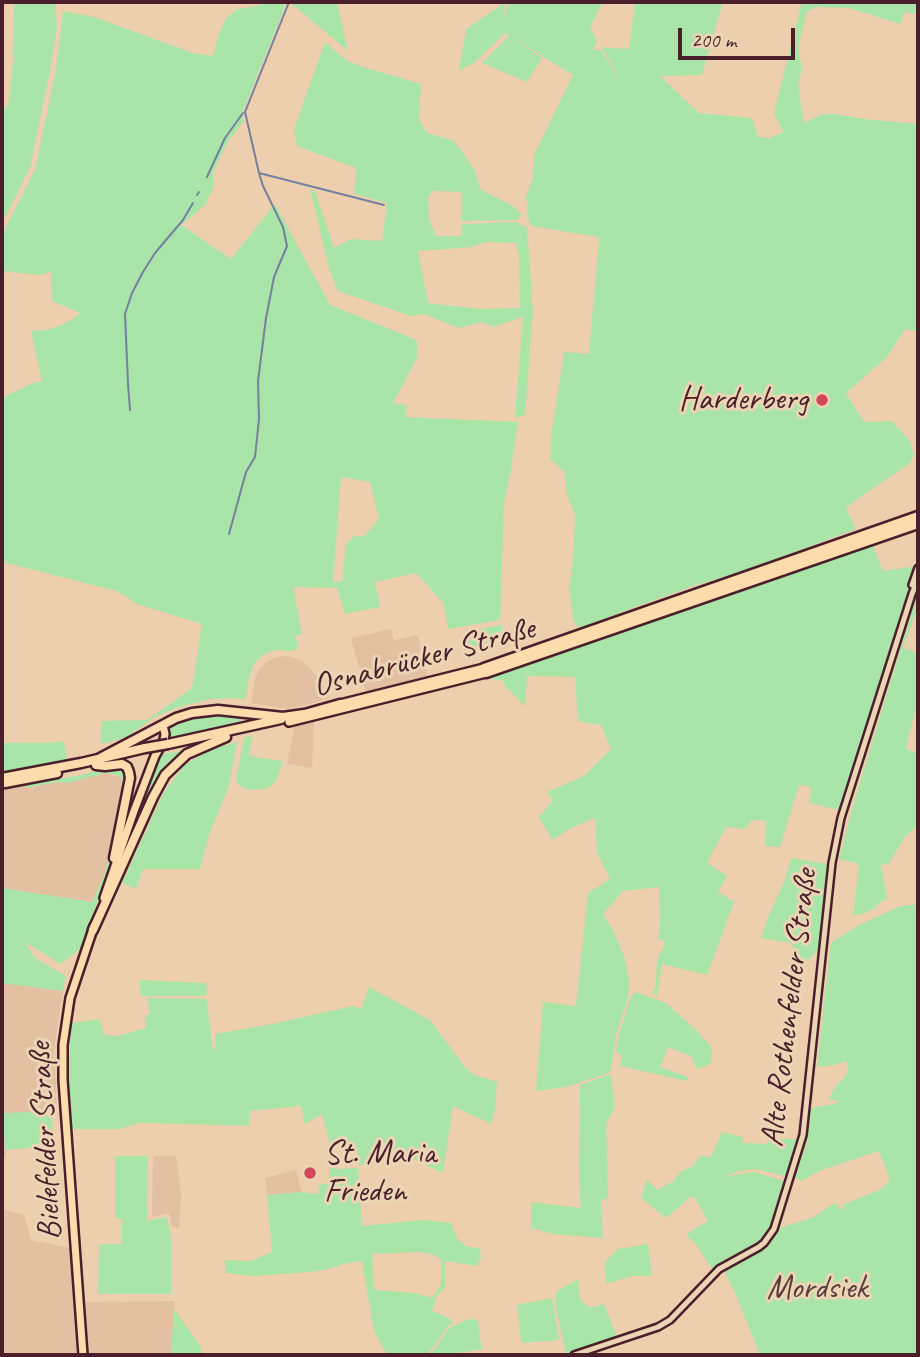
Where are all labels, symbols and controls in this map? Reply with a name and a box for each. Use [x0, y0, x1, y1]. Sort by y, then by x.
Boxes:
scale bar [682, 14, 799, 58]
text: 200 m [691, 27, 736, 53]
place label: Harderberg [679, 380, 808, 420]
marker: Harderberg [814, 392, 830, 408]
street label: Osnabrücker Straße [309, 609, 539, 707]
street label: Alte Rothenfelder Straße [753, 867, 827, 1149]
street label: Bielefelder Straße [21, 1041, 71, 1241]
place label: St. Maria Frieden [324, 1134, 436, 1212]
marker: St. Maria Frieden [302, 1165, 318, 1181]
park label: Mordsiek [767, 1269, 867, 1309]

